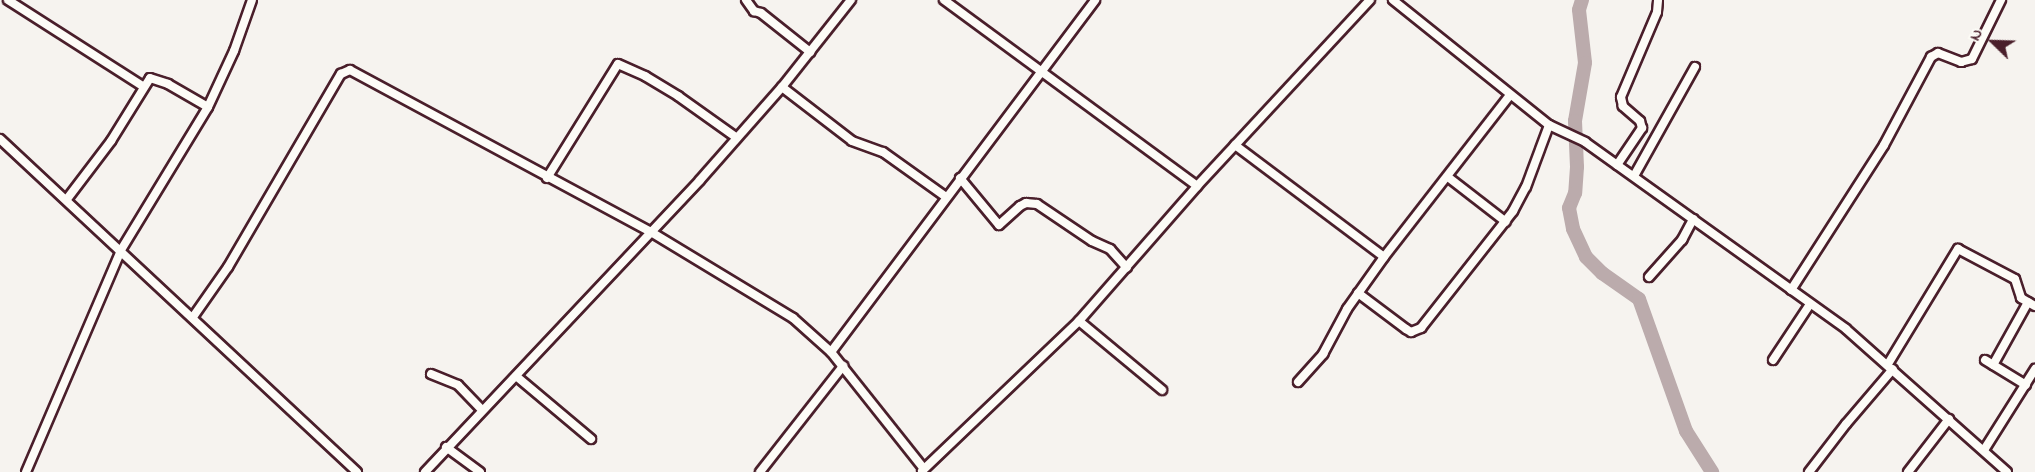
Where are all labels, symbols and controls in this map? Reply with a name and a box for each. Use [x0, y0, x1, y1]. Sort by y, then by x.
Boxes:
north arrow [1963, 12, 2023, 72]
text: N [1963, 25, 1990, 45]

